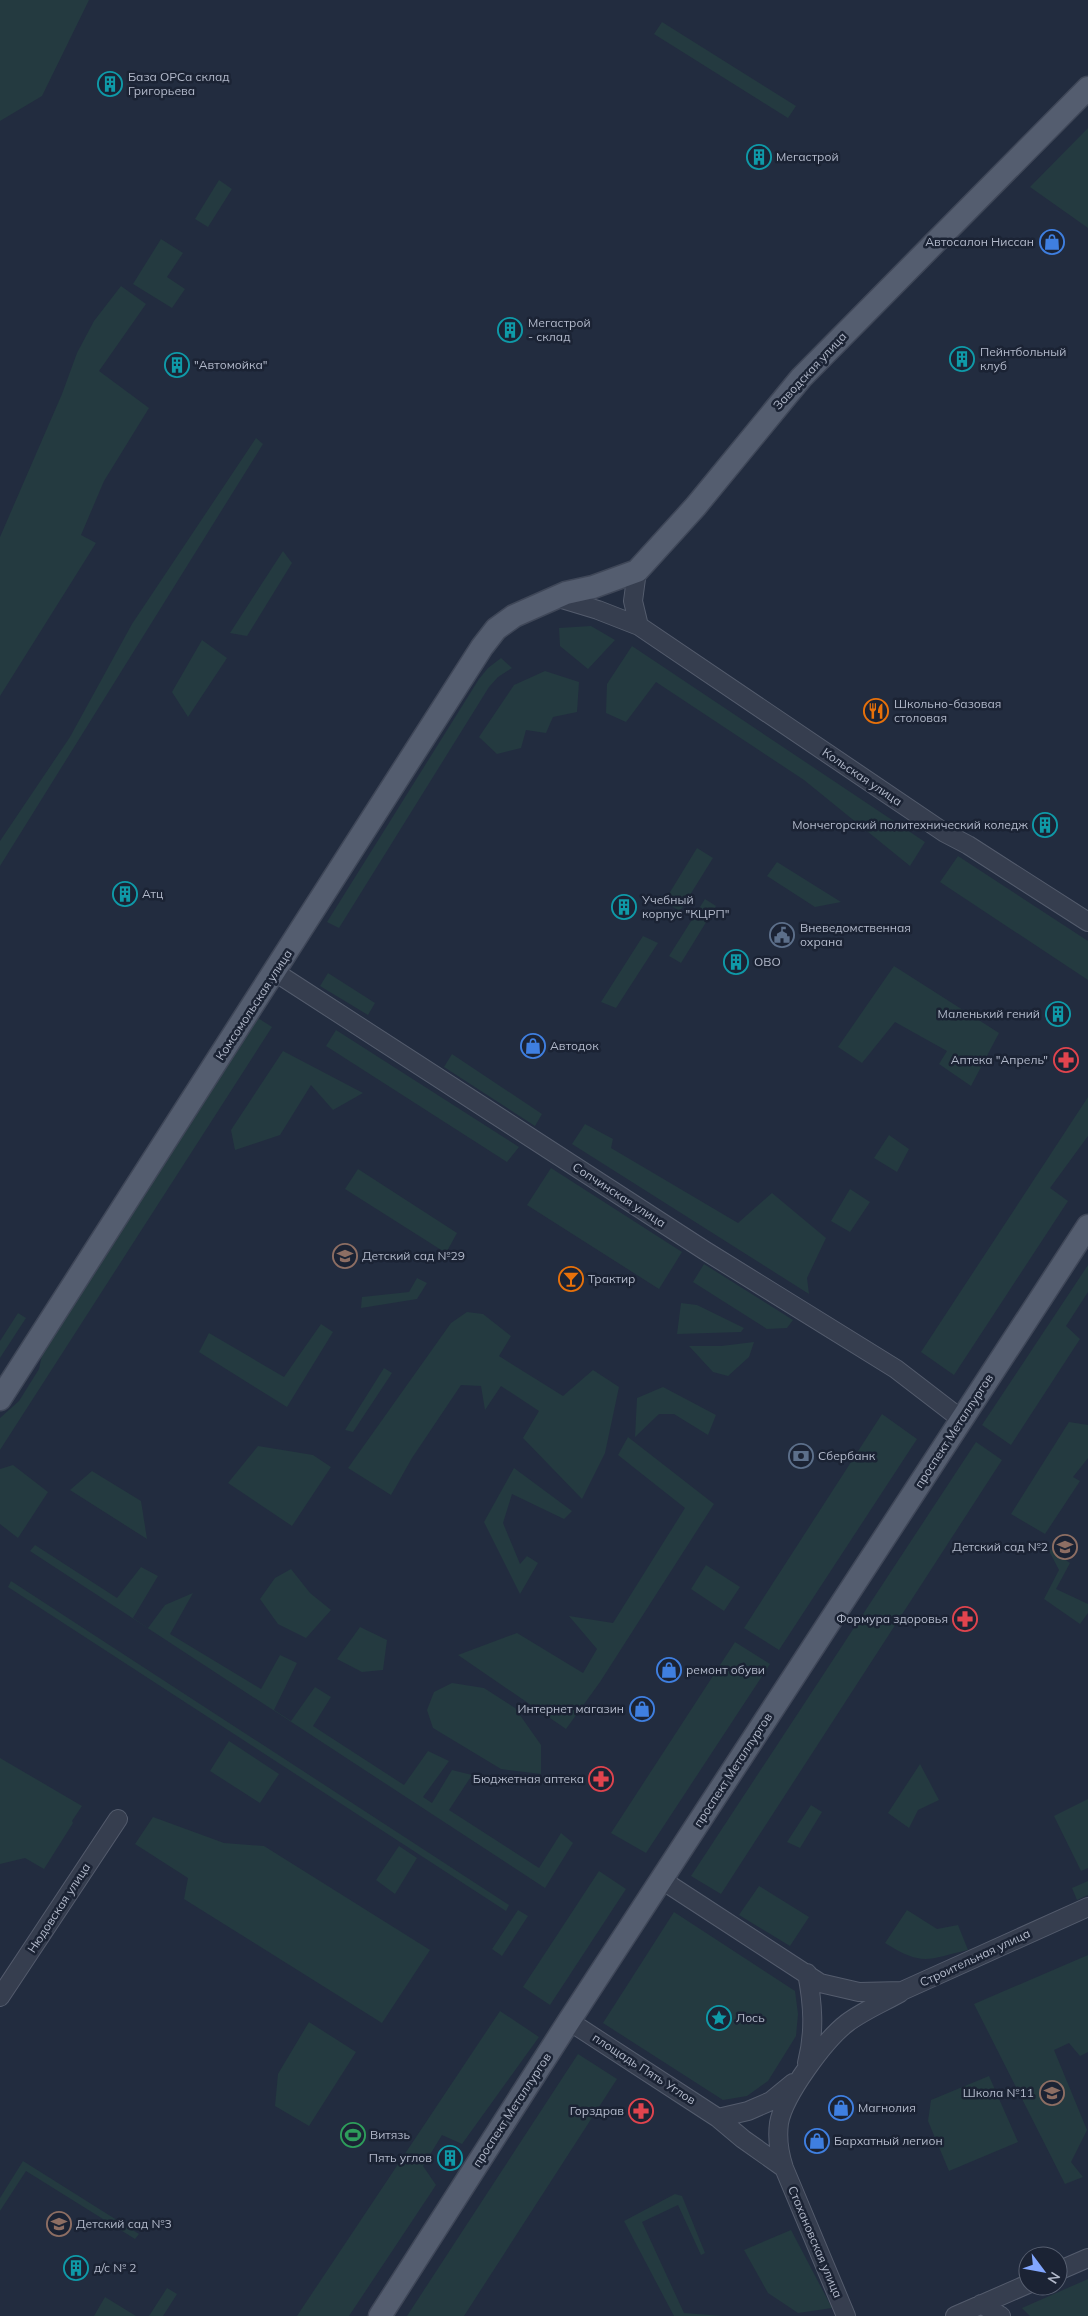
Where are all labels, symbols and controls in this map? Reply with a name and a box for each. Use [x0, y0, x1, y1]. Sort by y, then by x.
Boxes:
place label: База ОРСа склад Григорьева [128, 69, 230, 98]
building icon: База ОРСа склад Григорьева [97, 71, 123, 97]
building icon: Мегастрой [746, 144, 772, 170]
place label: Мегастрой [776, 149, 839, 164]
shop icon: Автосалон Ниссан [1039, 229, 1065, 255]
place label: Автосалон Ниссан [925, 234, 1034, 249]
place label: Мегастрой - склад [528, 315, 591, 344]
building icon: Мегастрой - склад [497, 317, 523, 343]
street label: Заводская улица [770, 329, 849, 413]
place label: Пейнтбольный клуб [980, 344, 1066, 373]
building icon: Пейнтбольный клуб [949, 346, 975, 372]
building icon: "Автомойка" [164, 352, 190, 378]
place label: "Автомойка" [194, 357, 267, 372]
place label: Школьно-базовая столовая [894, 696, 1001, 725]
restaurant icon: Школьно-базовая столовая [863, 698, 889, 724]
street label: Кольская улица [820, 744, 905, 809]
building icon: Мончегорский политехнический коледж [1032, 812, 1058, 838]
place label: Мончегорский политехнический коледж [792, 817, 1028, 832]
building icon: Атц [112, 881, 138, 907]
place label: Атц [142, 886, 163, 901]
place label: Учебный корпус "КЦРП" [641, 892, 729, 921]
building icon: Учебный корпус "КЦРП" [611, 894, 637, 920]
place label: Вневедомственная охрана [800, 920, 911, 949]
public building icon: Вневедомственная охрана [769, 922, 795, 948]
street label: Комсомольская улица [212, 947, 295, 1063]
building icon: ОВО [723, 949, 749, 975]
place label: ОВО [754, 954, 781, 969]
building icon: Маленький гений [1045, 1001, 1071, 1027]
place label: Маленький гений [938, 1006, 1040, 1021]
shop icon: Автодок [520, 1033, 546, 1059]
place label: Автодок [550, 1038, 599, 1053]
pharmacy icon: Аптека "Апрель" [1053, 1047, 1079, 1073]
place label: Аптека "Апрель" [951, 1052, 1048, 1067]
street label: Сопчинская улица [570, 1159, 669, 1230]
school or university icon: Детский сад №29 [332, 1243, 358, 1269]
place label: Детский сад №29 [362, 1248, 465, 1263]
bar icon: Трактир [558, 1266, 584, 1292]
place label: Трактир [588, 1271, 635, 1286]
street label: проспект Металлургов [911, 1371, 996, 1491]
bank icon: Сбербанк [788, 1443, 814, 1469]
place label: Сбербанк [818, 1448, 876, 1463]
school or university icon: Детский сад №2 [1052, 1534, 1078, 1560]
place label: Детский сад №2 [952, 1539, 1048, 1554]
pharmacy icon: Формура здоровья [952, 1606, 978, 1632]
place label: Формура здоровья [836, 1611, 948, 1626]
shop icon: ремонт обуви [656, 1657, 682, 1683]
place label: ремонт обуви [686, 1662, 765, 1677]
shop icon: Интернет магазин [629, 1696, 655, 1722]
place label: Интернет магазин [518, 1701, 624, 1716]
street label: проспект Металлургов [690, 1710, 775, 1830]
pharmacy icon: Бюджетная аптека [588, 1766, 614, 1792]
place label: Бюджетная аптека [473, 1771, 584, 1786]
street label: Нюдовская улица [24, 1860, 93, 1955]
street label: Строительная улица [917, 1925, 1032, 1990]
place icon: Лось [706, 2005, 732, 2031]
place label: Лось [736, 2010, 765, 2025]
street label: площадь Пять Углов [590, 2030, 699, 2108]
street label: проспект Металлургов [469, 2050, 554, 2170]
school or university icon: Школа №11 [1039, 2080, 1065, 2106]
place label: Школа №11 [963, 2085, 1034, 2100]
shop icon: Магнолия [828, 2095, 854, 2121]
pharmacy icon: Горздрав [628, 2098, 654, 2124]
place label: Магнолия [858, 2100, 916, 2115]
place label: Горздрав [570, 2103, 624, 2118]
sports icon: Витязь [340, 2122, 366, 2148]
place label: Витязь [370, 2127, 410, 2142]
shop icon: Бархатный легион [804, 2128, 830, 2154]
place label: Бархатный легион [834, 2133, 943, 2148]
building icon: Пять углов [437, 2145, 463, 2171]
place label: Пять углов [369, 2150, 432, 2165]
street label: Стахановская улица [785, 2184, 846, 2300]
school or university icon: Детский сад №3 [46, 2211, 72, 2237]
place label: Детский сад №3 [76, 2216, 172, 2231]
north arrow [1018, 2246, 1068, 2296]
building icon: д/с № 2 [63, 2255, 89, 2281]
place label: д/с № 2 [94, 2260, 137, 2275]
text: N [1044, 2269, 1064, 2287]

